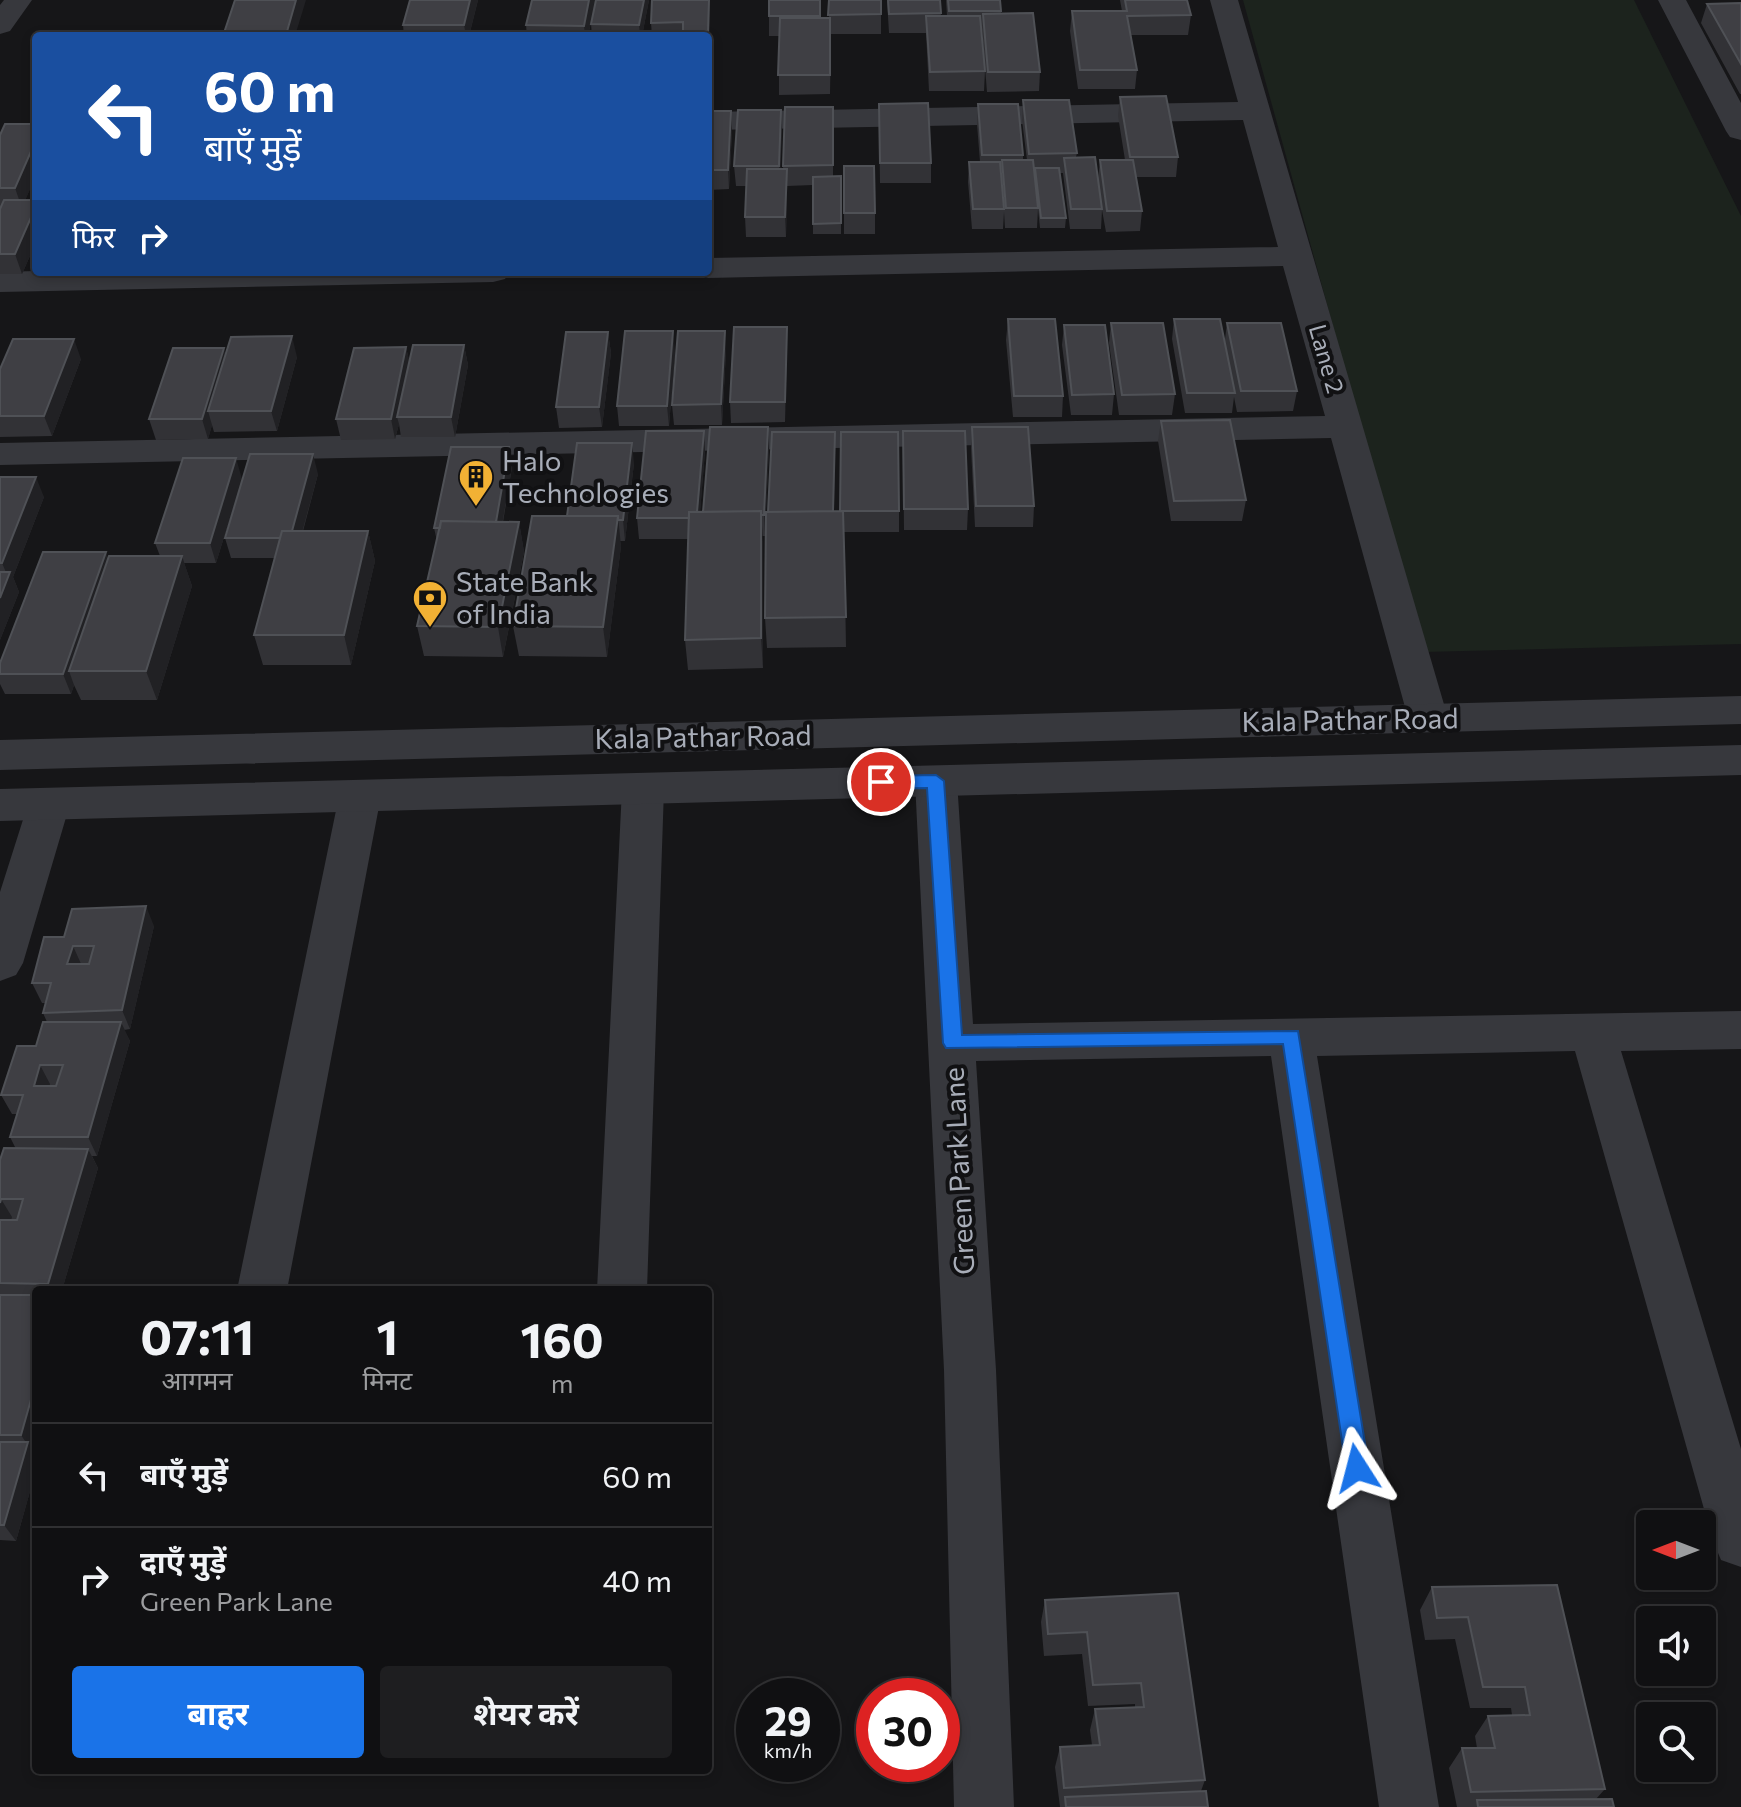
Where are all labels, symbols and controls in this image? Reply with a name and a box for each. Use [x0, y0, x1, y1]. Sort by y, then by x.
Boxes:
text: 60 m [204, 55, 335, 124]
icon: left [72, 64, 176, 168]
text: बाएँ मुड़ें [204, 124, 301, 168]
icon: right [131, 216, 175, 260]
text: फिर [72, 217, 115, 254]
street label: Lane 2 [1304, 321, 1351, 397]
place label: Halo Technologies [502, 443, 669, 509]
building icon: Halo Technologies [457, 458, 495, 508]
place label: State Bank of India [456, 564, 594, 630]
bank icon: State Bank of India [411, 579, 449, 629]
street label: Kala Pathar Road [1241, 700, 1459, 738]
street label: Kala Pathar Road [594, 717, 812, 755]
pin [847, 748, 915, 816]
icon: arrive [859, 760, 903, 804]
street label: Green Park Lane [936, 1067, 980, 1276]
text: 07:11 [140, 1306, 254, 1365]
text: 1 [376, 1306, 398, 1365]
text: 160 [521, 1309, 604, 1368]
text: आगमन [162, 1364, 233, 1395]
text: मिनट [362, 1364, 412, 1395]
text: m [551, 1367, 573, 1398]
position arrow [1315, 1426, 1399, 1510]
icon: left [72, 1453, 116, 1497]
text: बाएँ मुड़ें [140, 1454, 228, 1491]
text: 60 m [602, 1457, 672, 1494]
north arrow [1636, 1510, 1716, 1590]
map controls [1636, 1510, 1716, 1782]
text: दाएँ मुड़ें [140, 1542, 226, 1579]
icon: right [72, 1557, 116, 1601]
text: 40 m [603, 1561, 672, 1598]
text: Green Park Lane [140, 1585, 333, 1616]
button: sound [1636, 1606, 1716, 1686]
button: बाहर [72, 1666, 364, 1758]
button: शेयर करें [380, 1666, 672, 1758]
speed limit sign: 30 [856, 1678, 960, 1782]
text: 29 [764, 1695, 812, 1744]
button: search [1636, 1702, 1716, 1782]
text: km/h [764, 1738, 812, 1762]

